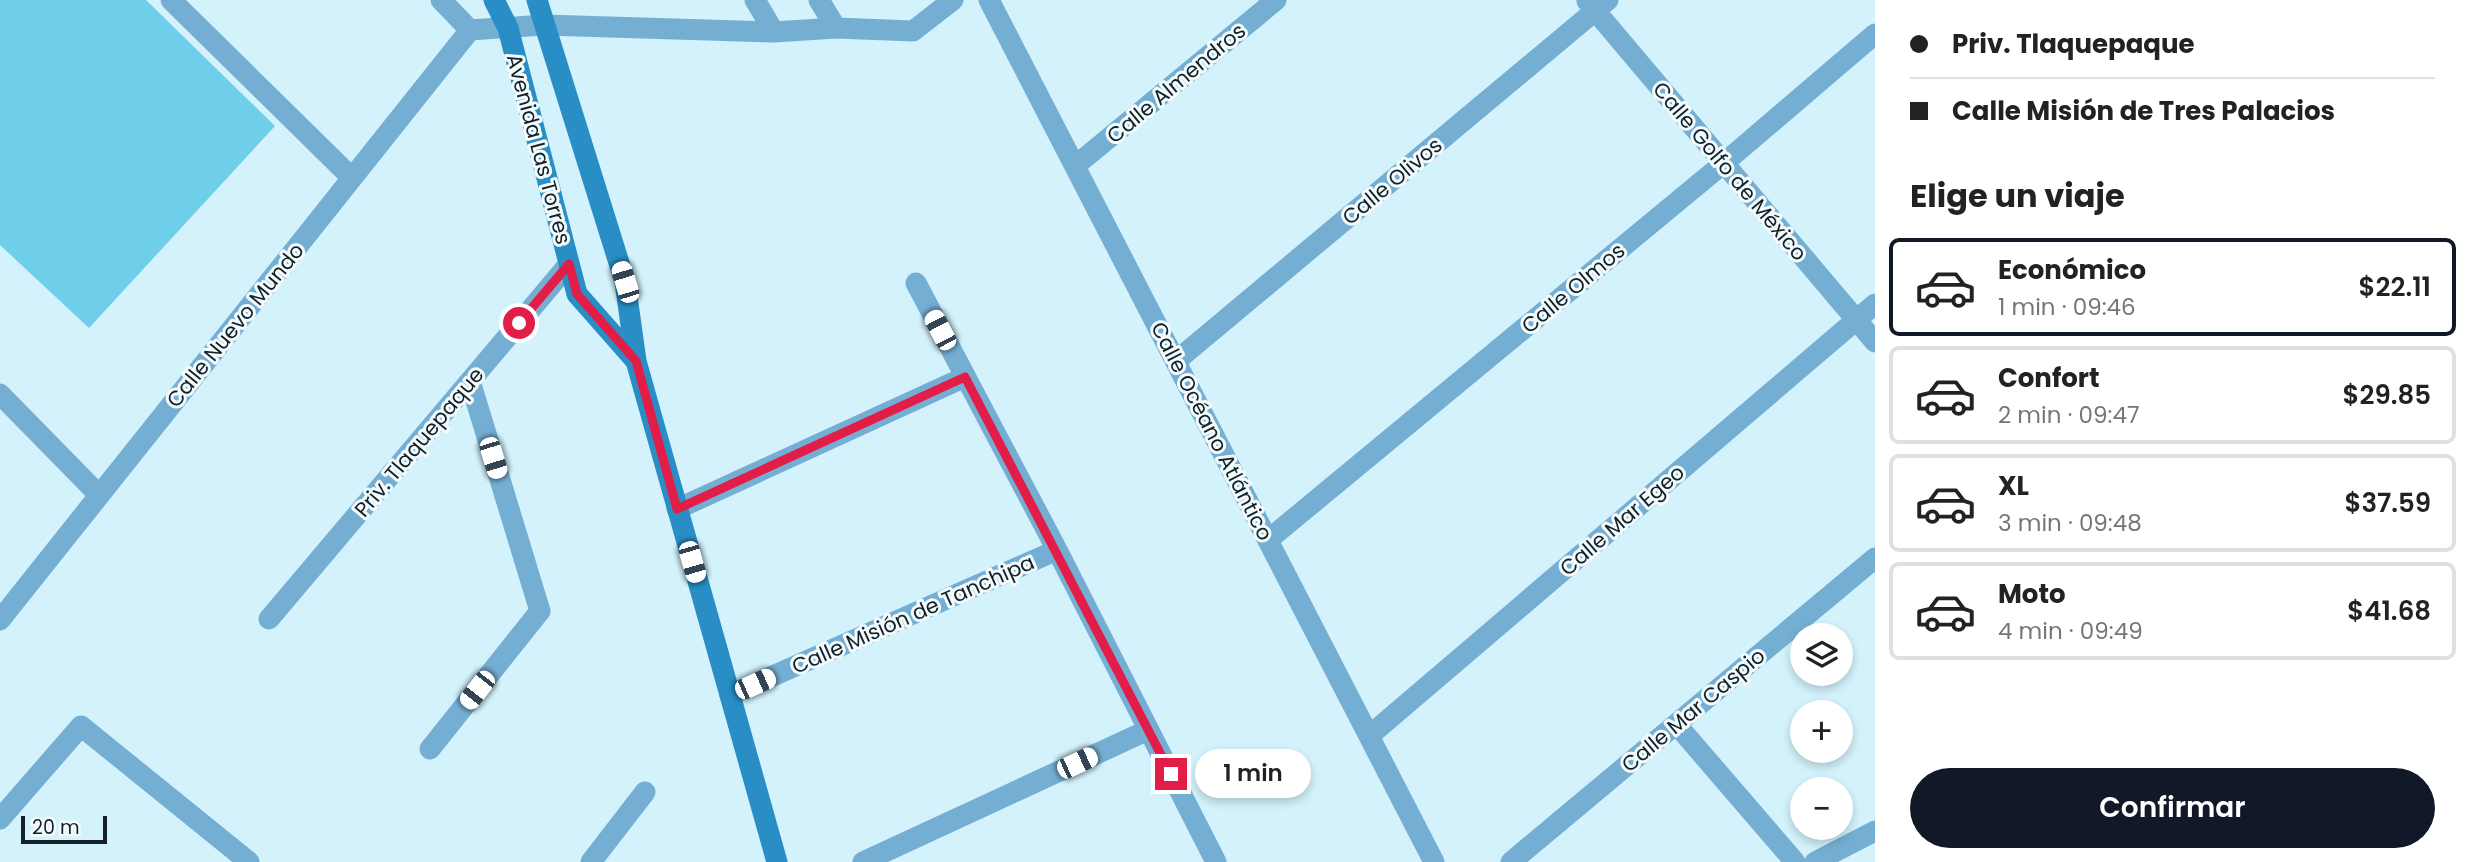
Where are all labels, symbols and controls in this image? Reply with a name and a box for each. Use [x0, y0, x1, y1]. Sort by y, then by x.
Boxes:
street label: Calle Almendros [1100, 16, 1252, 150]
text: Priv. Tlaquepaque [1952, 26, 2195, 62]
street label: Avenida Las Torres [500, 51, 578, 247]
street label: Calle Golfo de México [1646, 75, 1814, 267]
text: Calle Misión de Tres Palacios [1952, 93, 2335, 129]
street label: Calle Olivos [1336, 131, 1448, 231]
text: Elige un viaje [1910, 173, 2125, 218]
street label: Calle Olmos [1515, 236, 1631, 340]
street label: Calle Nuevo Mundo [160, 237, 310, 413]
text: Económico [1998, 252, 2146, 288]
icon: car [1914, 256, 1977, 319]
car [609, 259, 642, 305]
text: $22.11 [2359, 269, 2431, 305]
text: 1 min · 09:46 [1998, 291, 2136, 323]
route start [503, 307, 535, 339]
car [921, 307, 960, 353]
street label: Calle Océano Atlántico [1144, 317, 1280, 545]
text: Confort [1998, 360, 2100, 396]
street label: Priv. Tlaquepaque [348, 361, 490, 523]
icon: car [1914, 364, 1977, 427]
text: $29.85 [2343, 377, 2431, 413]
text: 2 min · 09:47 [1998, 399, 2139, 431]
car [477, 435, 510, 481]
street label: Calle Mar Egeo [1553, 458, 1691, 582]
text: XL [1998, 468, 2029, 504]
icon: car [1914, 472, 1977, 535]
text: $37.59 [2344, 485, 2431, 521]
text: 3 min · 09:48 [1998, 507, 2142, 539]
car [677, 539, 708, 585]
street label: Calle Misión de Tanchipa [787, 547, 1039, 681]
text: Moto [1998, 576, 2066, 612]
icon: car [1914, 580, 1977, 643]
text: $41.68 [2347, 593, 2431, 629]
text: 4 min · 09:49 [1998, 615, 2143, 647]
map controls [1790, 623, 1853, 840]
button: layers [1790, 623, 1853, 686]
street label: Calle Mar Caspio [1615, 641, 1771, 779]
car [732, 666, 779, 702]
car [456, 667, 499, 713]
button: + [1790, 700, 1853, 763]
car [1054, 745, 1101, 781]
callout: 1 min [1196, 750, 1311, 798]
text: 1 min [1223, 757, 1283, 789]
route end [1155, 758, 1187, 790]
button: Confirmar [1910, 768, 2435, 848]
button: − [1790, 777, 1853, 840]
scale bar [21, 813, 107, 845]
text: 20 m [32, 814, 80, 841]

